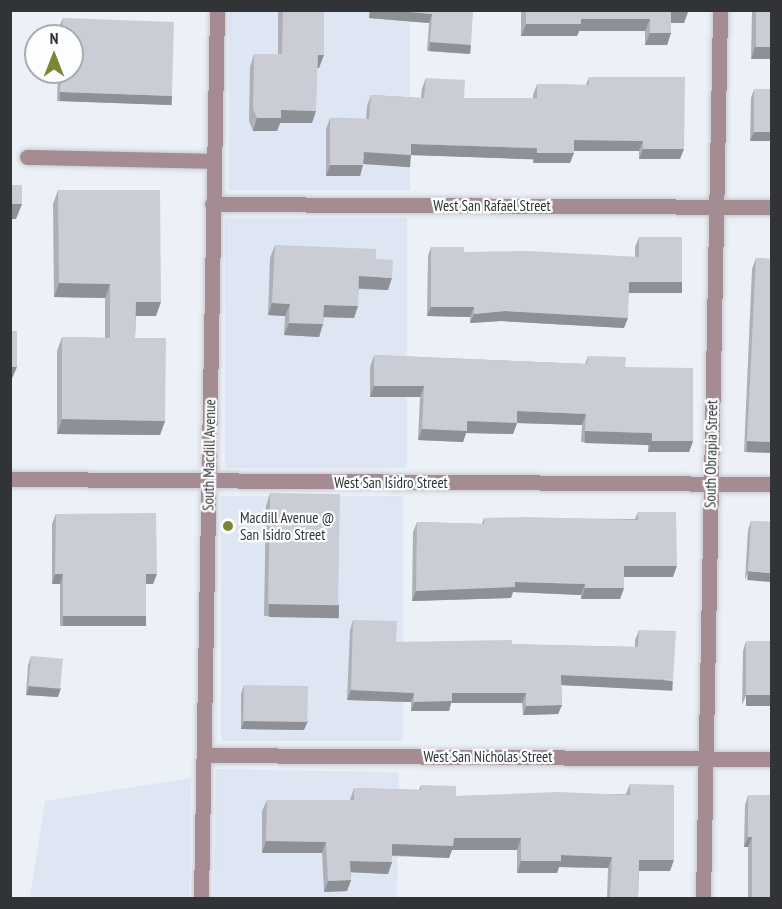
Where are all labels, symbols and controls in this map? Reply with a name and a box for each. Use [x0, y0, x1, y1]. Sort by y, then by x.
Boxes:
north arrow [24, 24, 84, 84]
text: N [50, 28, 58, 48]
street label: West San Rafael Street [433, 197, 551, 215]
street label: South Macdill Avenue [199, 399, 219, 511]
street label: South Obrapia Street [701, 400, 721, 508]
street label: West San Isidro Street [334, 474, 448, 492]
place label: Macdill Avenue @ San Isidro Street [240, 508, 335, 543]
marker: Macdill Avenue @ San Isidro Street [221, 519, 235, 533]
street label: West San Nicholas Street [424, 748, 552, 766]

